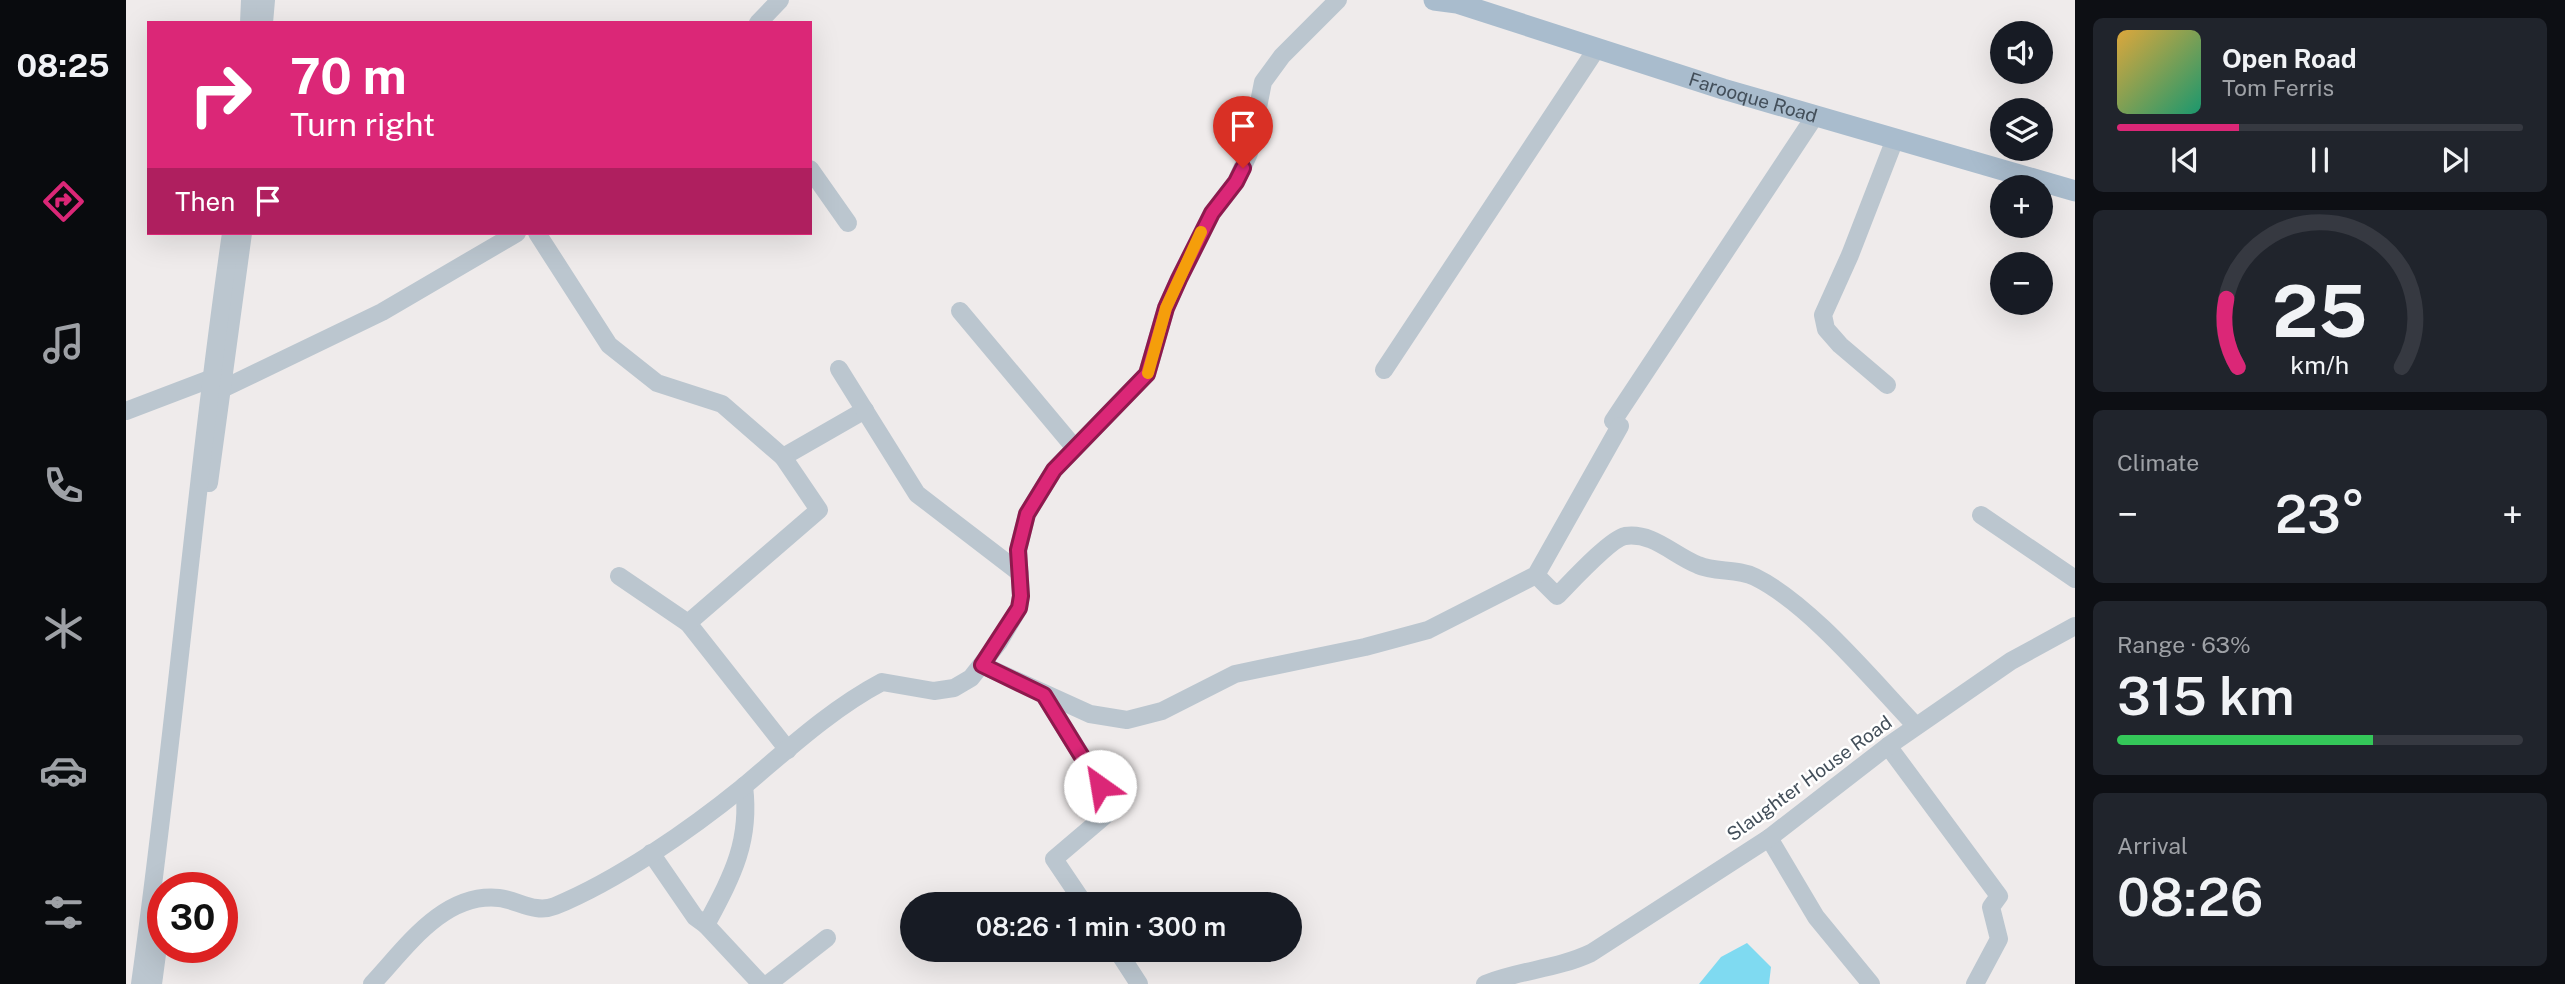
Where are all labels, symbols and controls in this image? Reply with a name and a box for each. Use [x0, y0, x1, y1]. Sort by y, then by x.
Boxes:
map controls [1990, 21, 2053, 315]
button: sound [1990, 21, 2053, 84]
text: Open Road [2222, 43, 2357, 74]
text: 08:25 [16, 47, 110, 84]
text: 70 m [290, 47, 407, 105]
icon: right [175, 49, 266, 140]
street label: Farooque Road [1686, 68, 1820, 127]
text: Tom Ferris [2222, 74, 2334, 101]
pin [1213, 96, 1273, 168]
button: layers [1990, 98, 2053, 161]
text: Turn right [290, 106, 435, 143]
icon: arrive [1224, 107, 1262, 145]
icon: previous [2166, 141, 2204, 179]
icon: pause [2301, 141, 2339, 179]
icon: next [2436, 141, 2474, 179]
button: + [1990, 175, 2053, 238]
icon: directions [39, 177, 88, 226]
icon: arrive [249, 182, 287, 220]
text: Then [175, 186, 235, 217]
button: − [1990, 252, 2053, 315]
text: 25 [2272, 268, 2368, 353]
icon: music [39, 319, 88, 368]
text: km/h [2291, 349, 2349, 379]
text: Climate [2117, 449, 2199, 476]
icon: phone [39, 461, 88, 510]
text: 23° [2275, 484, 2365, 545]
text: − [2117, 492, 2138, 537]
text: + [2502, 492, 2523, 537]
icon: climate [39, 604, 88, 653]
text: Range · 63% [2117, 631, 2251, 658]
text: 315 km [2117, 666, 2294, 727]
street label: Slaughter House Road [1722, 711, 1896, 845]
icon: car [39, 746, 88, 795]
position arrow [1063, 749, 1137, 823]
text: Arrival [2117, 832, 2188, 859]
text: 08:26 [2117, 867, 2263, 928]
speed limit sign: 30 [147, 872, 238, 963]
icon: filters [39, 888, 88, 937]
text: 08:26 · 1 min · 300 m [976, 911, 1226, 942]

